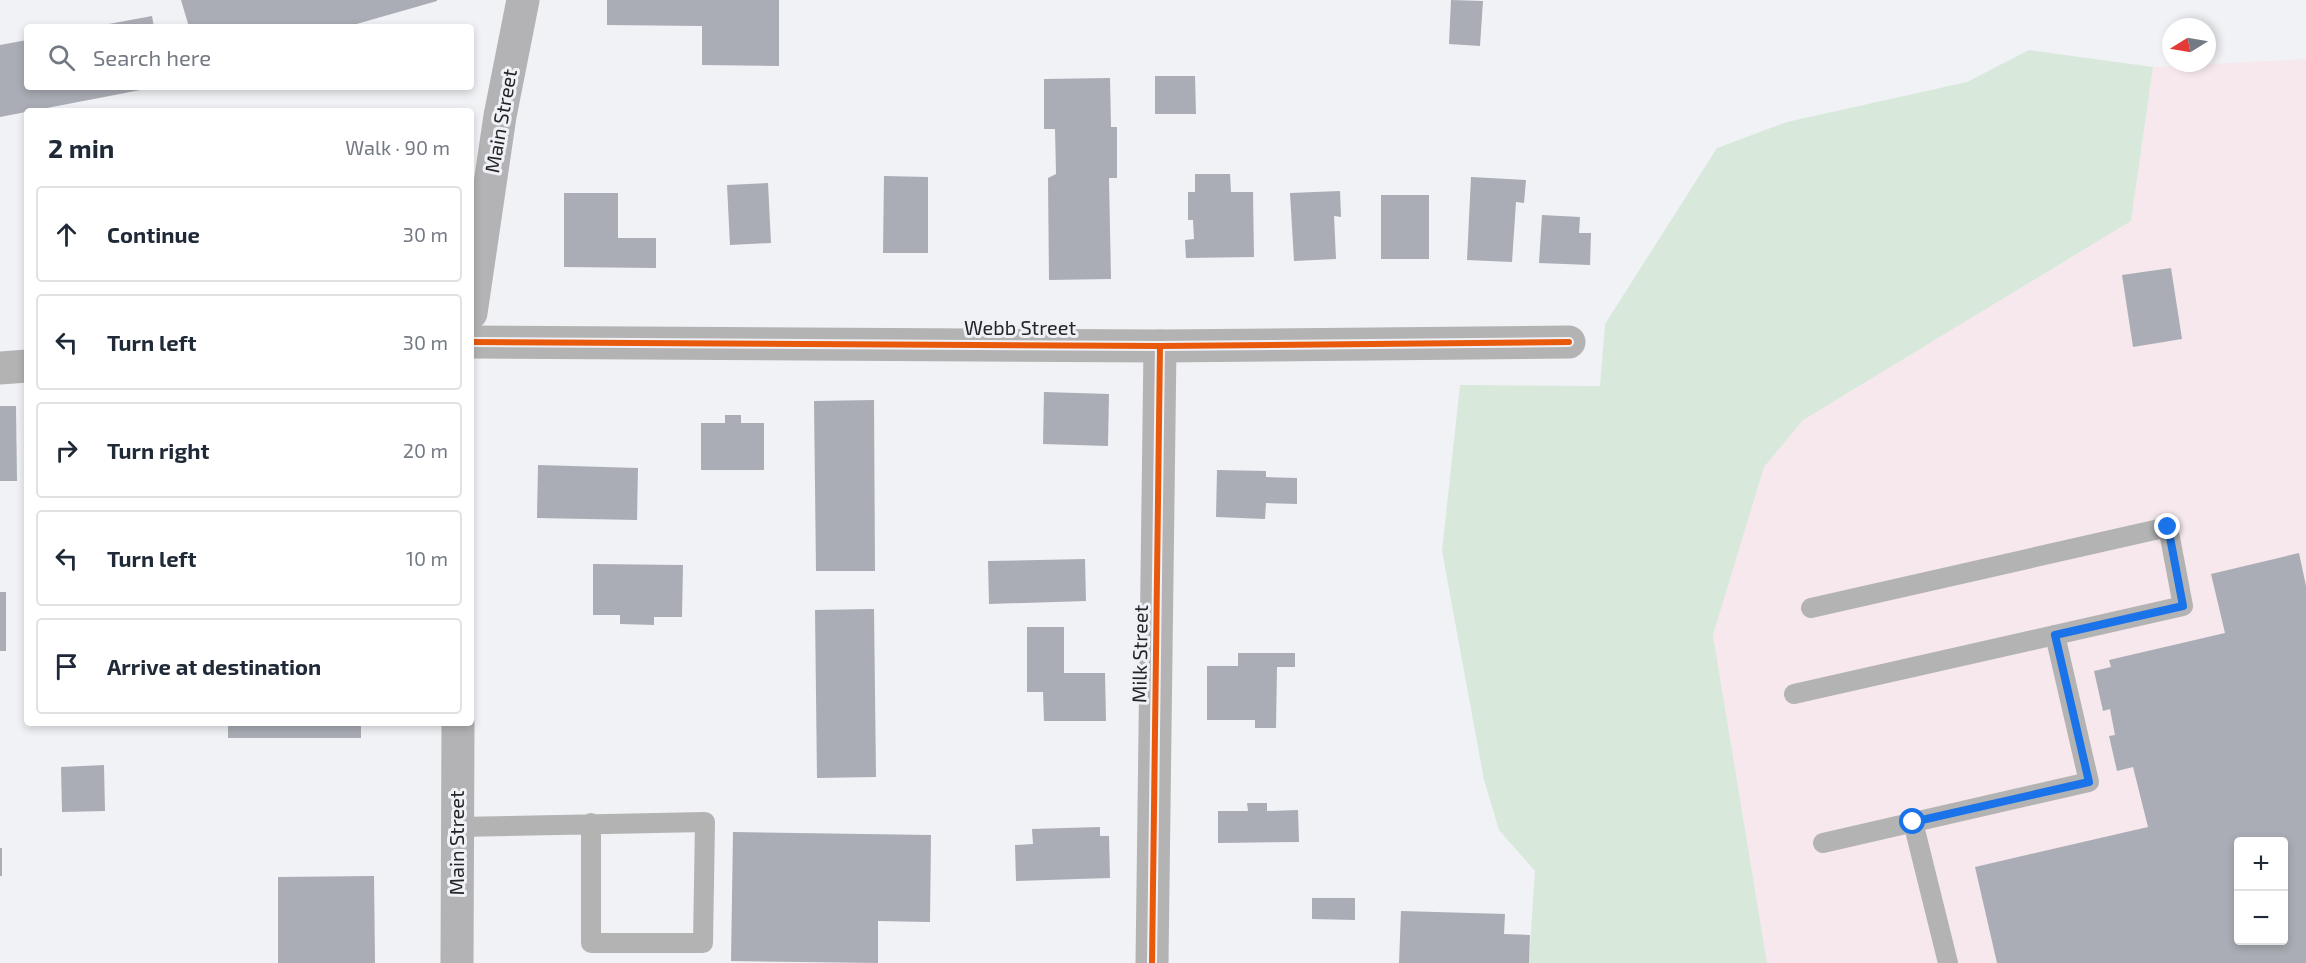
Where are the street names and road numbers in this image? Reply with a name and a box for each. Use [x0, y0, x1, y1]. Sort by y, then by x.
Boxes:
street label: Main Street [479, 67, 521, 175]
street label: Webb Street [964, 315, 1076, 339]
street label: Milk Street [1126, 604, 1152, 703]
street label: Main Street [444, 790, 468, 896]

